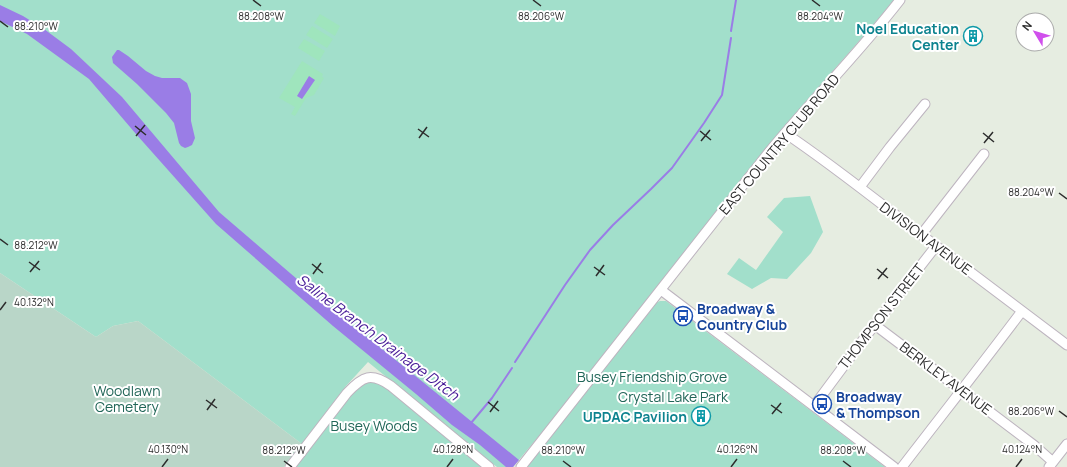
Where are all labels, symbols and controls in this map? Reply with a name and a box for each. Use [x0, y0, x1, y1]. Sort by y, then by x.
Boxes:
text: 88.208°W [238, 9, 284, 23]
text: 88.206°W [518, 9, 565, 23]
text: 88.204°W [797, 9, 843, 23]
north arrow [1015, 12, 1055, 52]
text: N [1018, 18, 1035, 33]
text: 88.210°W [14, 19, 58, 33]
place label: Noel Education Center [856, 19, 959, 54]
building icon: Noel Education Center [962, 25, 984, 47]
street label: EAST COUNTRY CLUB ROAD [715, 70, 843, 218]
text: 88.204°W [1008, 185, 1054, 199]
street label: DIVISION AVENUE [876, 197, 976, 279]
text: 88.212°W [14, 238, 58, 252]
street label: THOMPSON STREET [834, 259, 929, 373]
water label: Saline Branch Drainage Ditch [292, 269, 464, 406]
text: 40.132°N [14, 295, 54, 309]
place label: Broadway & Country Club [697, 299, 788, 334]
bus stop icon: Broadway & Country Club [672, 305, 694, 327]
street label: BERKLEY AVENUE [896, 337, 996, 419]
park label: Busey Friendship Grove [577, 367, 727, 386]
park label: Woodlawn Cemetery [94, 381, 160, 416]
park label: Crystal Lake Park [618, 387, 729, 406]
place label: Broadway & Thompson [836, 387, 920, 422]
bus stop icon: Broadway & Thompson [811, 393, 833, 415]
text: 88.206°W [1008, 404, 1055, 418]
building icon: UPDAC Pavilion [690, 405, 712, 427]
place label: UPDAC Pavilion [583, 407, 687, 426]
park label: Busey Woods [331, 416, 417, 435]
text: 40.130°N [148, 442, 188, 456]
text: 40.128°N [433, 442, 473, 456]
text: 40.126°N [717, 442, 757, 456]
text: 40.124°N [1002, 442, 1042, 456]
text: 88.212°W [262, 443, 306, 457]
text: 88.210°W [541, 443, 585, 457]
text: 88.208°W [820, 443, 866, 457]

